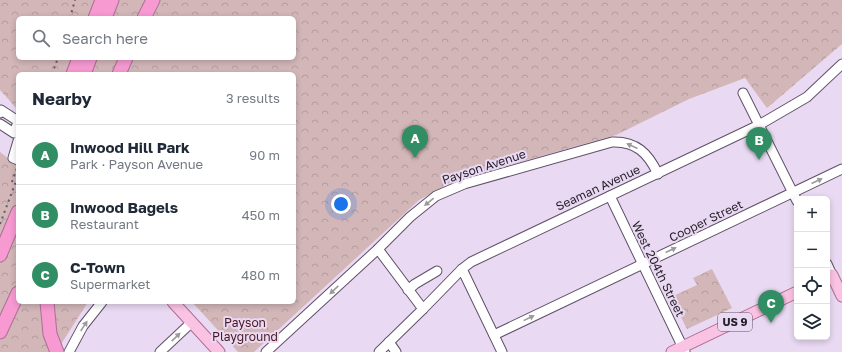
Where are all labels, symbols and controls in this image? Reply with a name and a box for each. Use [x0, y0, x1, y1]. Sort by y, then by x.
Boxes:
search box [16, 16, 296, 60]
icon: search [30, 27, 52, 49]
text: Search here [62, 29, 148, 47]
text: Nearby [32, 88, 92, 109]
text: 3 results [226, 90, 280, 106]
pin: A [402, 125, 428, 158]
pin: B [746, 127, 772, 160]
text: Inwood Hill Park [70, 138, 190, 156]
one-way arrow [626, 142, 638, 149]
street label: Payson Avenue [440, 146, 528, 187]
text: A [40, 147, 50, 163]
text: 90 m [249, 147, 280, 163]
text: Park · Payson Avenue [70, 156, 203, 172]
street label: Seaman Avenue [553, 161, 642, 214]
one-way arrow [812, 178, 823, 184]
your location [331, 194, 351, 214]
street label: Cooper Street [666, 196, 745, 245]
map controls [794, 196, 830, 340]
button: + [794, 196, 830, 232]
one-way arrow [424, 197, 435, 206]
text: Inwood Bagels [70, 198, 178, 216]
text: B [40, 207, 50, 223]
text: 450 m [242, 207, 280, 223]
text: Restaurant [70, 216, 139, 232]
street label: West 204th Street [629, 218, 688, 319]
button: − [794, 232, 830, 268]
one-way arrow [666, 247, 677, 253]
text: C-Town [70, 258, 125, 276]
text: C [40, 267, 50, 283]
text: 480 m [241, 267, 280, 283]
button: locate [794, 268, 830, 304]
text: Supermarket [70, 276, 151, 292]
one-way arrow [329, 285, 339, 294]
pin: C [758, 290, 784, 323]
button: layers [794, 304, 830, 340]
road number: US 9 [718, 313, 752, 331]
park label: Payson Playground [212, 315, 278, 344]
one-way arrow [523, 315, 534, 321]
one-way arrow [80, 321, 88, 331]
one-way arrow [171, 332, 181, 342]

